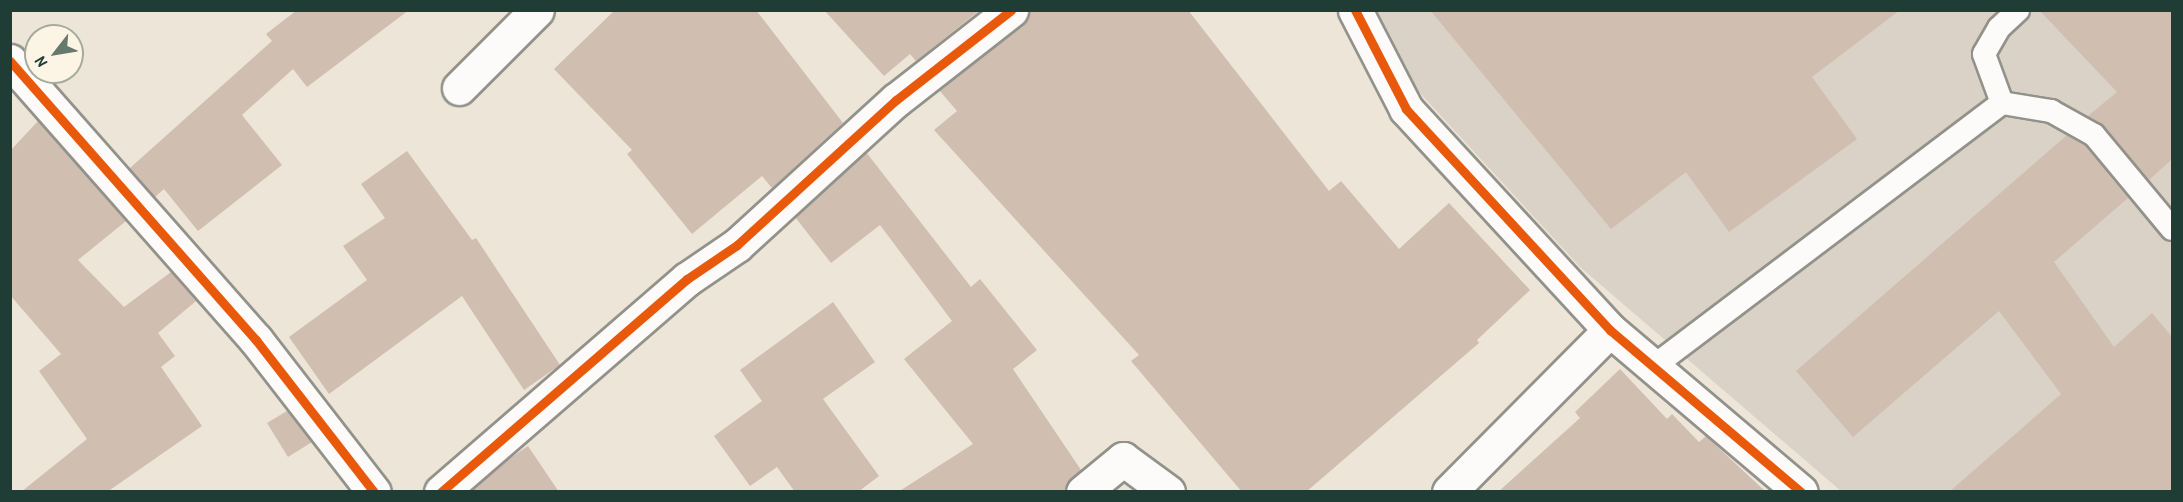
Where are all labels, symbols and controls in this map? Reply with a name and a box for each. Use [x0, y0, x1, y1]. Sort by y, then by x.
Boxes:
north arrow [24, 24, 84, 84]
text: N [29, 53, 52, 72]

